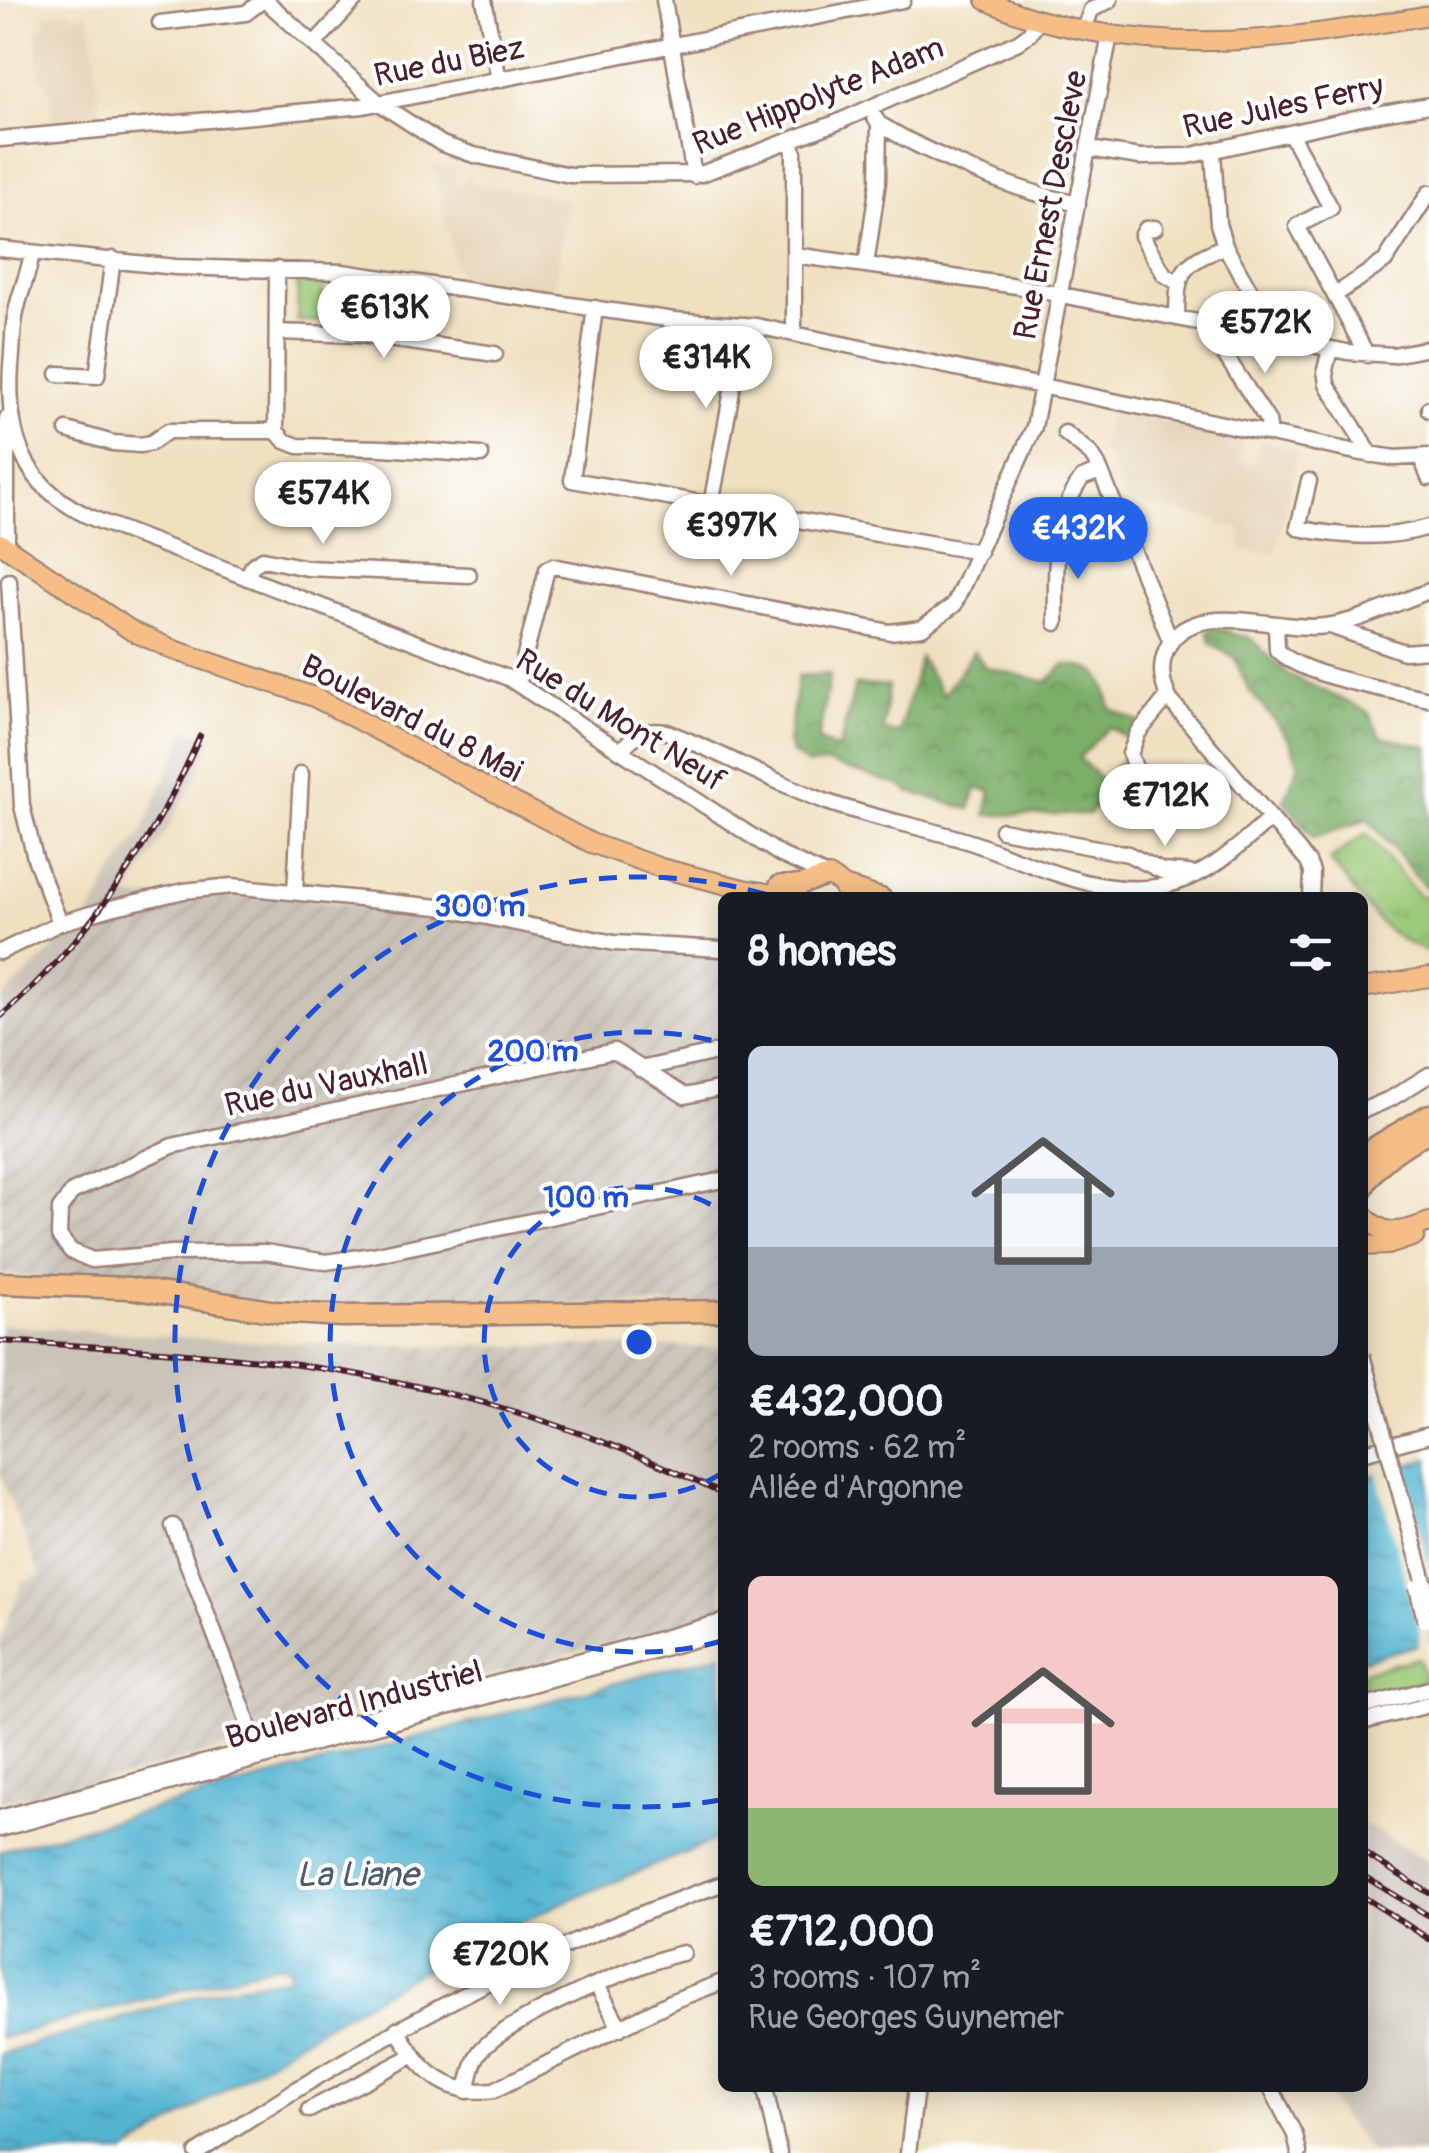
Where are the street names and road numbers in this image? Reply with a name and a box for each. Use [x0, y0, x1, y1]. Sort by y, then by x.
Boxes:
street label: Rue Hippolyte Adam [687, 27, 950, 165]
street label: Rue du Biez [371, 28, 528, 96]
street label: Rue Jules Ferry [1179, 66, 1387, 148]
street label: Rue Ernest Descleve [1005, 67, 1097, 343]
street label: Rue du Mont Neuf [508, 640, 733, 801]
street label: Boulevard du 8 Mai [294, 646, 529, 792]
street label: Rue du Vauxhall [221, 1044, 431, 1126]
street label: Boulevard Industriel [222, 1651, 487, 1758]

